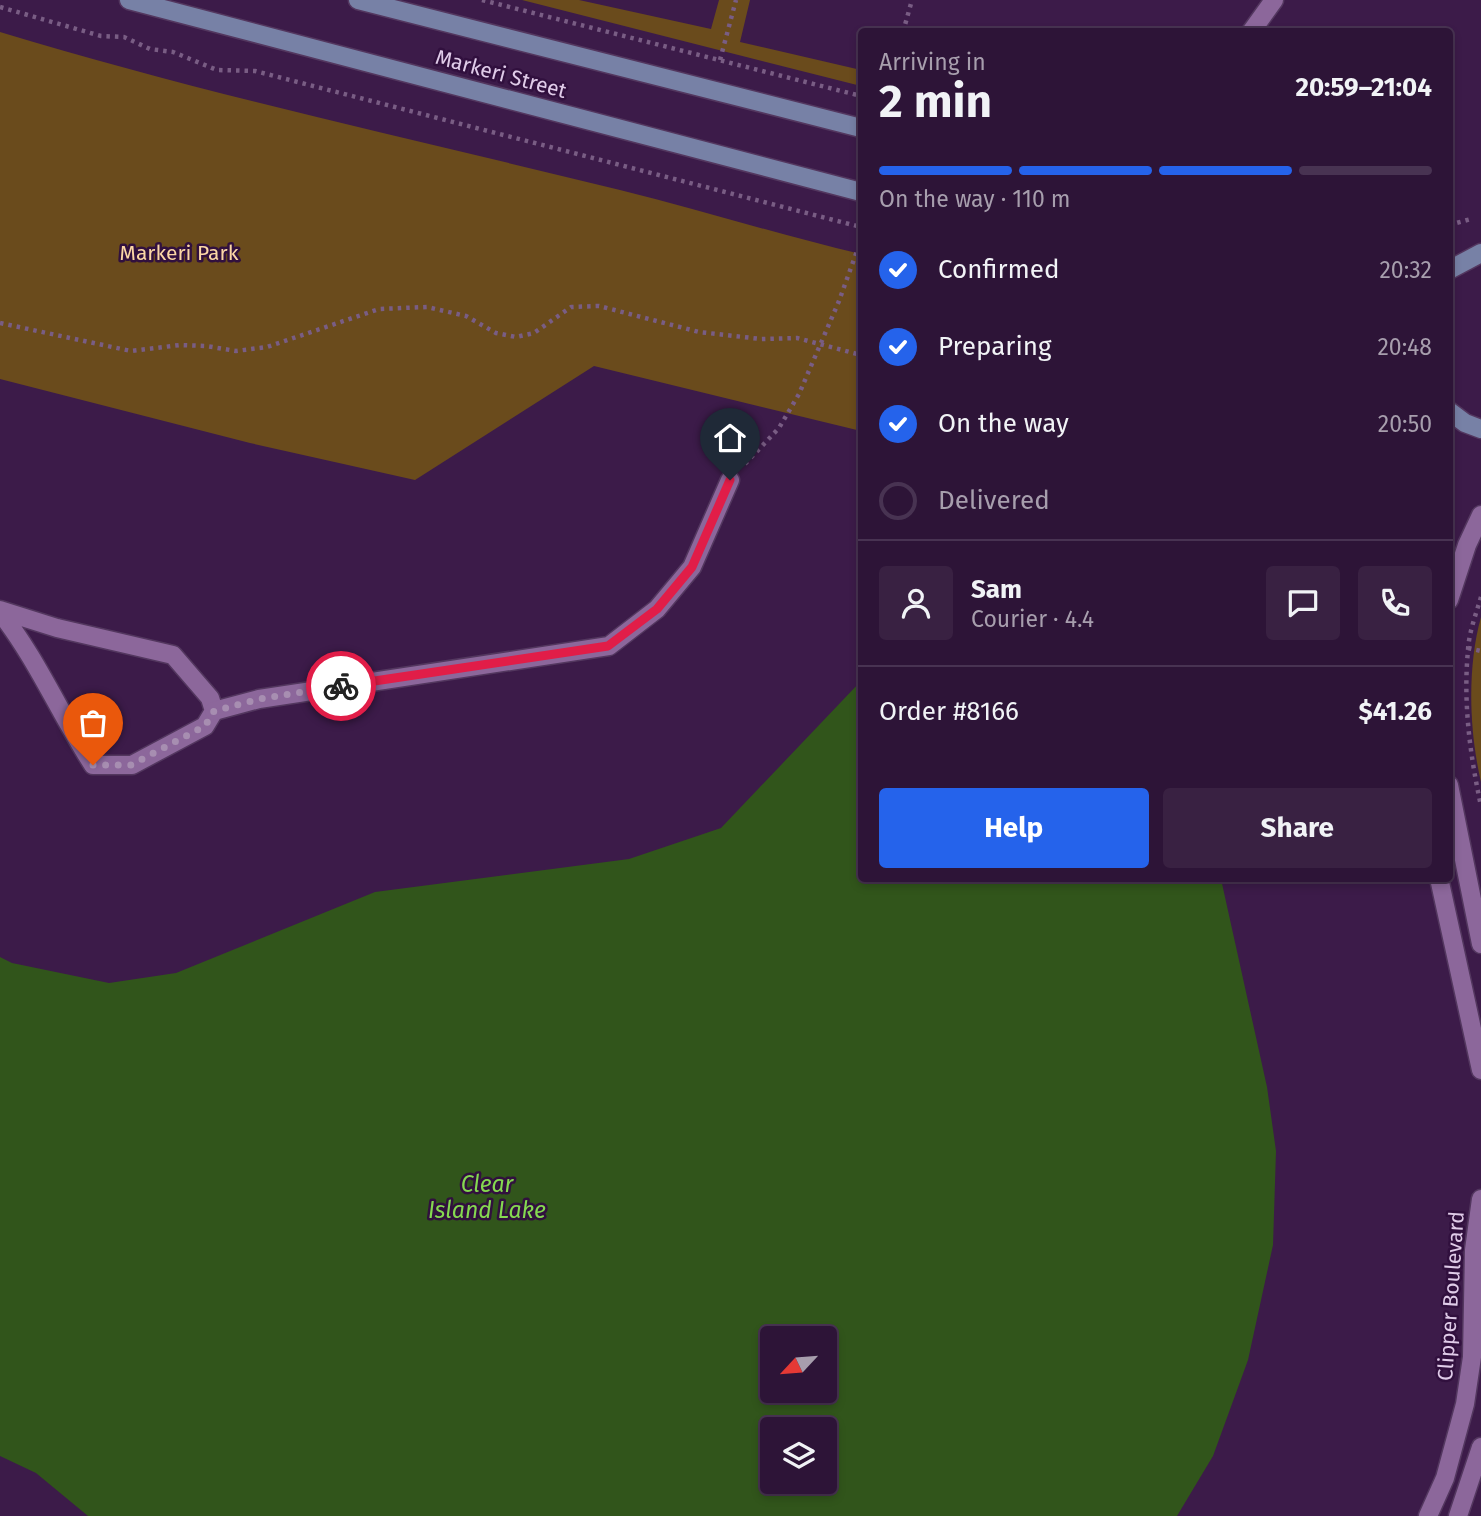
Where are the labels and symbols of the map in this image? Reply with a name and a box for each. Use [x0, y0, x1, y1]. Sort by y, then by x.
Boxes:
street label: Markeri Street [433, 44, 570, 104]
park label: Markeri Park [120, 240, 239, 266]
pin [700, 408, 760, 480]
courier [306, 651, 376, 721]
pin [63, 693, 123, 765]
water label: Clear Island Lake [428, 1170, 546, 1224]
street label: Clipper Boulevard [1432, 1210, 1470, 1382]
north arrow [760, 1326, 836, 1404]

